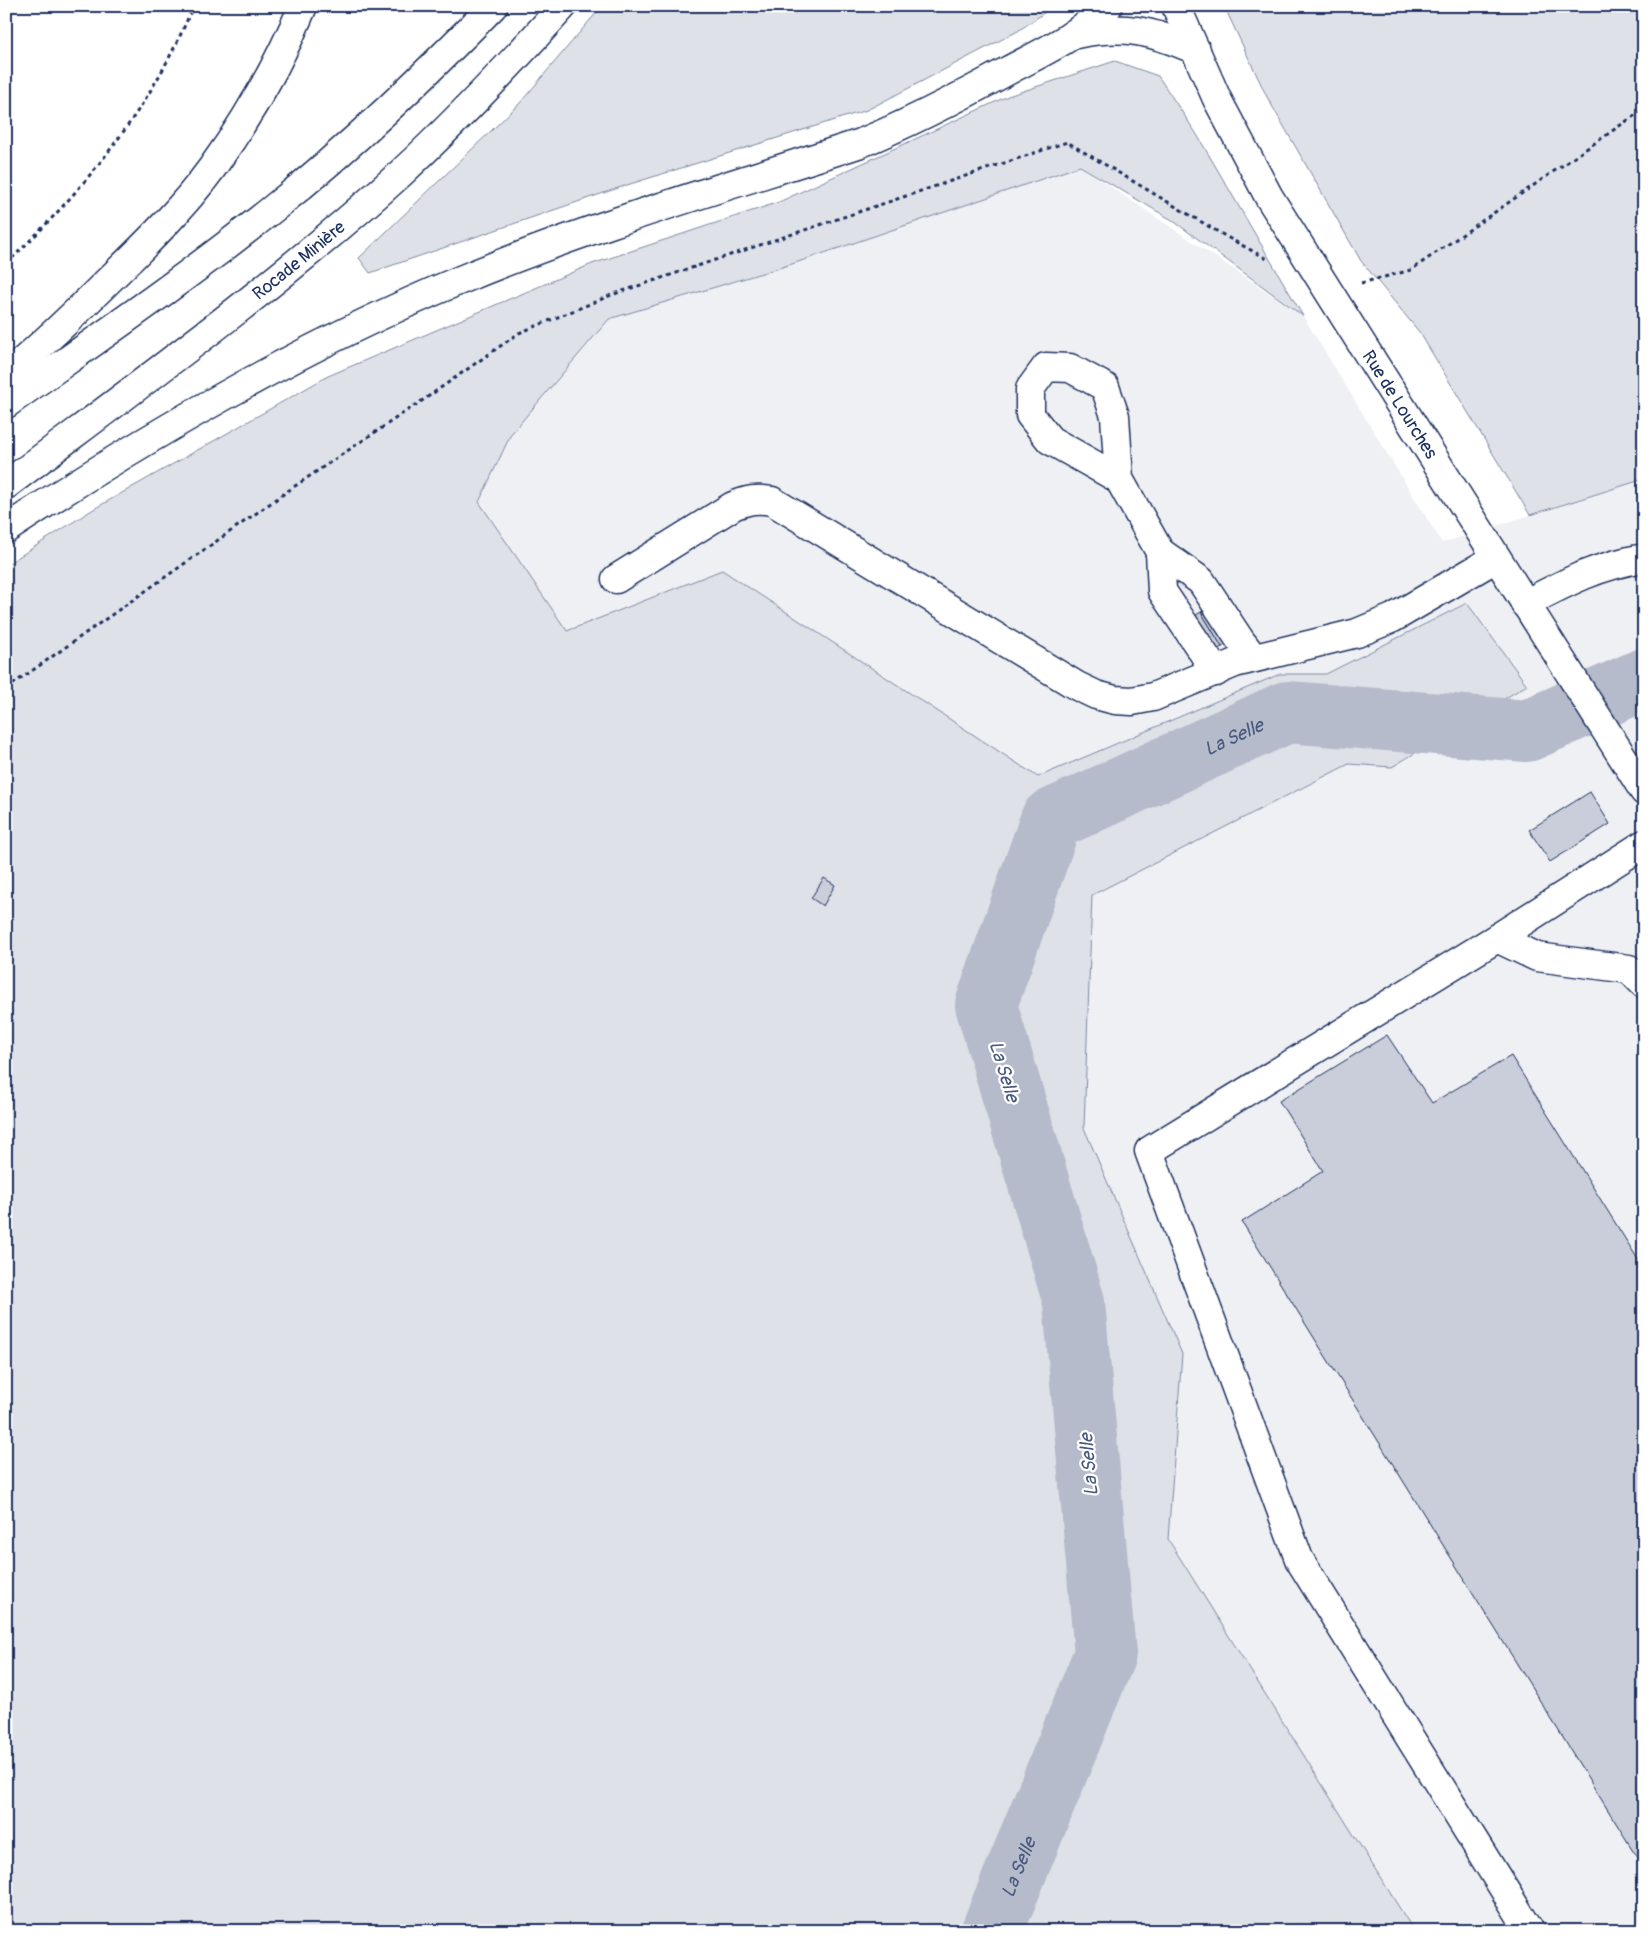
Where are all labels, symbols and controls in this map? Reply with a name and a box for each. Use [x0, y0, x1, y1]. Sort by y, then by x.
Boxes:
street label: Rocade Minière [248, 216, 350, 306]
street label: Rue de Lourches [1357, 346, 1442, 463]
water label: La Selle [1200, 713, 1269, 761]
water label: La Selle [983, 1038, 1025, 1106]
water label: La Selle [1074, 1431, 1104, 1497]
water label: La Selle [996, 1832, 1043, 1901]

